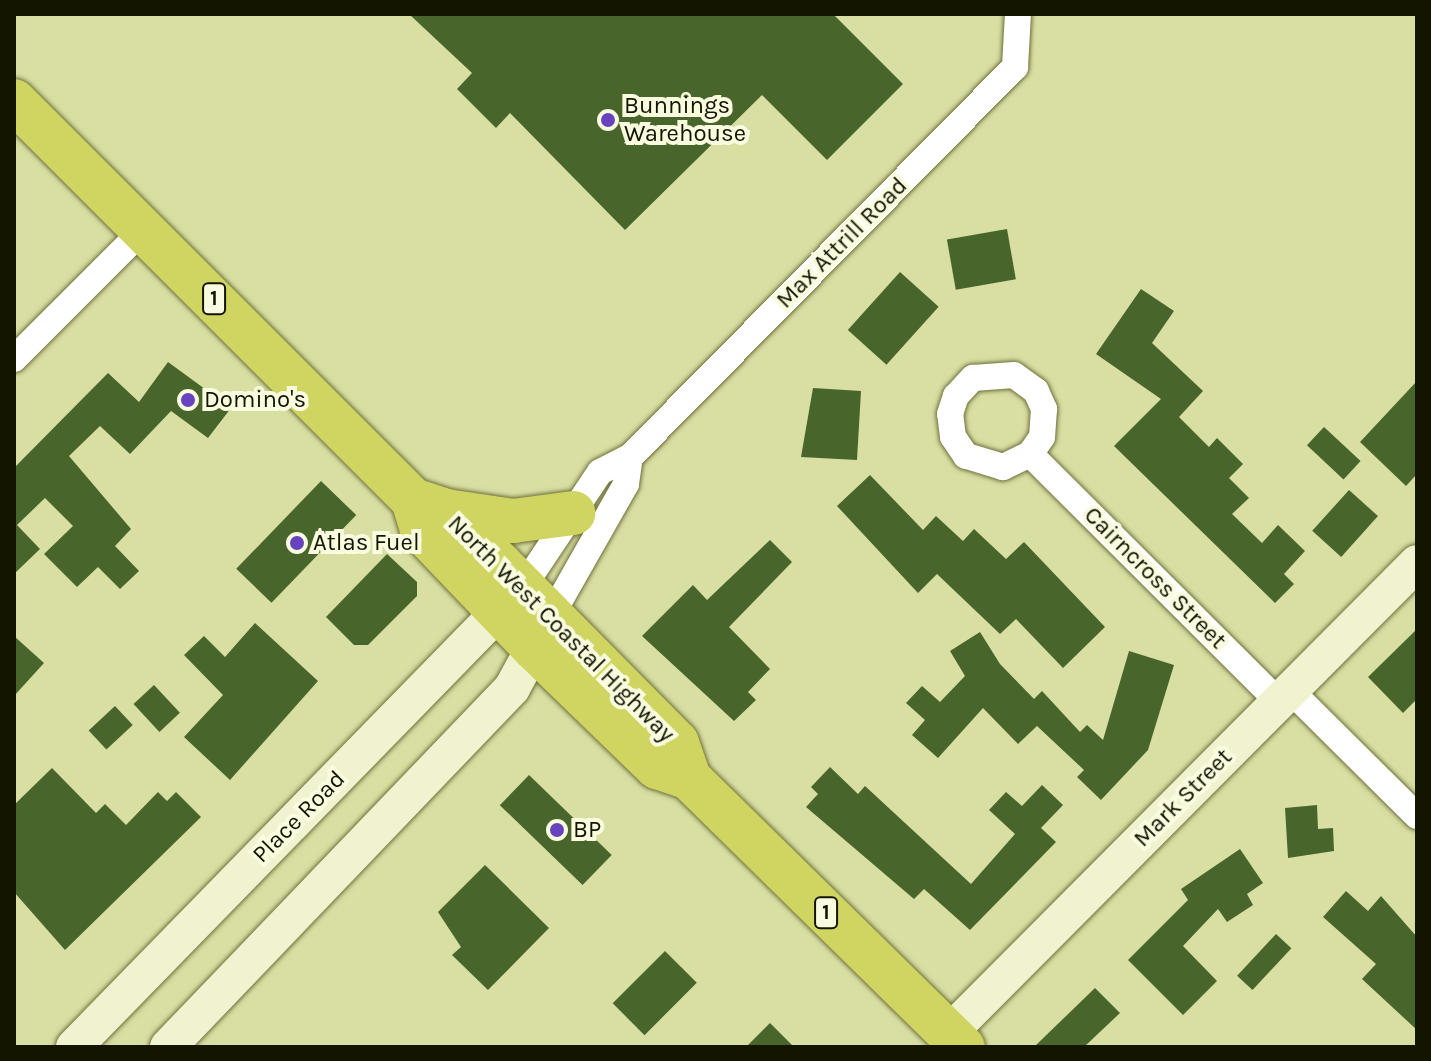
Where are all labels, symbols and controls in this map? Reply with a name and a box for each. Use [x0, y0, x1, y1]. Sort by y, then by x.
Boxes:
place label: Bunnings Warehouse [624, 92, 746, 148]
marker: Bunnings Warehouse [599, 111, 617, 129]
street label: Max Attrill Road [770, 171, 914, 315]
road number: 1 [202, 281, 226, 317]
place label: Domino's [204, 386, 306, 414]
marker: Domino's [179, 391, 197, 409]
street label: Cairncross Street [1078, 501, 1232, 655]
street label: North West Coastal Highway [442, 510, 680, 748]
place label: Atlas Fuel [313, 529, 420, 557]
marker: Atlas Fuel [288, 534, 306, 552]
street label: Mark Street [1128, 743, 1238, 853]
street label: Place Road [247, 765, 351, 869]
place label: BP [573, 816, 601, 844]
marker: BP [548, 821, 566, 839]
road number: 1 [814, 895, 838, 931]

